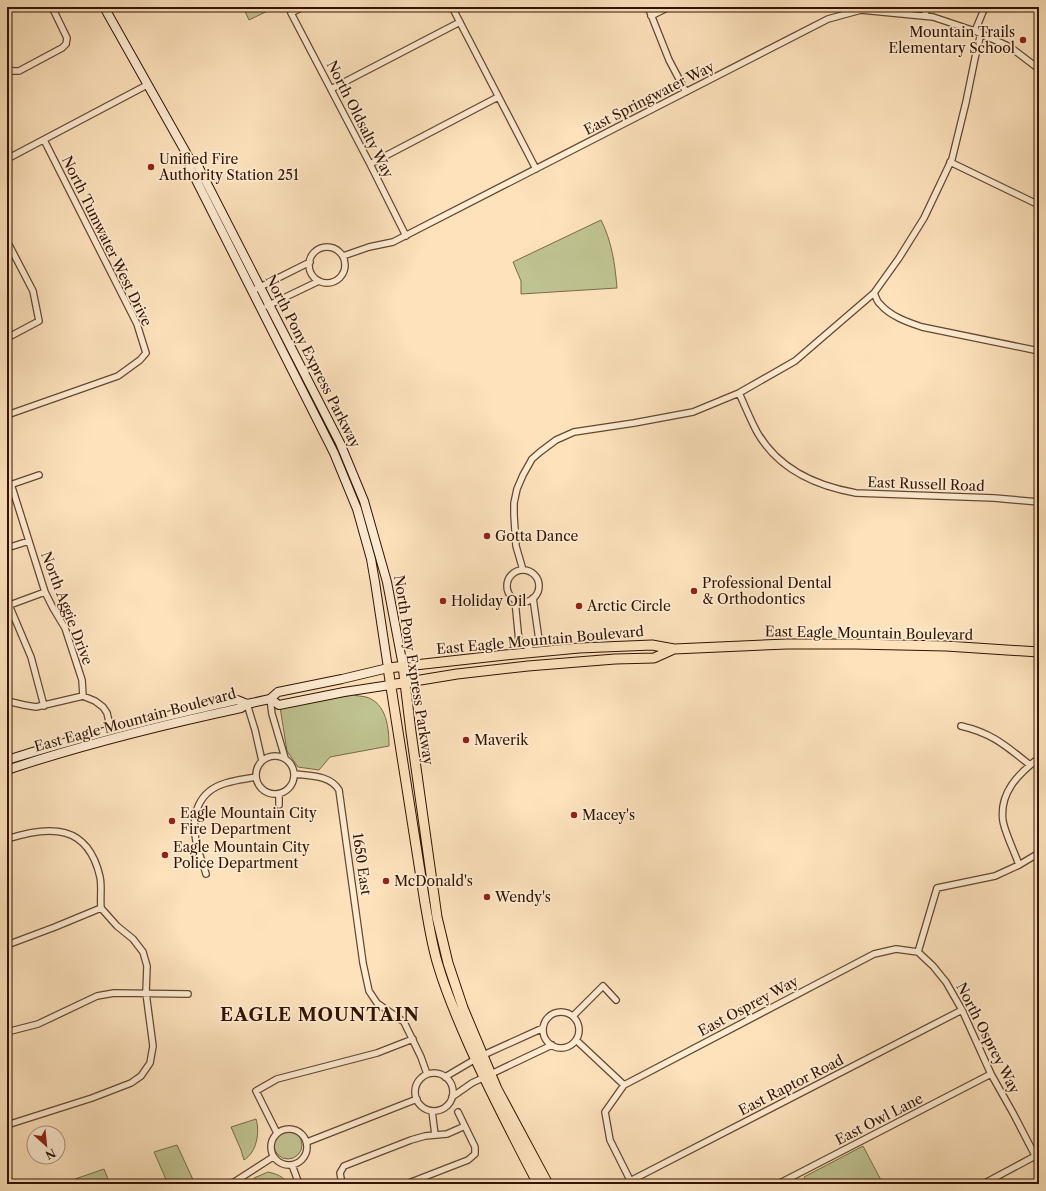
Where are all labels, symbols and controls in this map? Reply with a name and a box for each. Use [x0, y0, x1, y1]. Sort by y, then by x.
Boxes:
place label: Mountain Trails Elementary School [889, 23, 1015, 57]
marker: Mountain Trails Elementary School [1018, 35, 1028, 45]
street label: North Oldsalty Way [323, 57, 397, 181]
street label: East Springwater Way [581, 57, 717, 139]
place label: Unified Fire Authority Station 251 [158, 150, 299, 184]
street label: North Tumwater West Drive [58, 153, 156, 329]
marker: Unified Fire Authority Station 251 [146, 162, 156, 172]
street label: North Pony Express Parkway [261, 271, 365, 451]
street label: East Russell Road [867, 473, 985, 495]
place label: Gotta Dance [495, 527, 579, 545]
marker: Gotta Dance [482, 531, 492, 541]
street label: North Aggie Drive [37, 549, 97, 667]
street label: North Pony Express Parkway [390, 574, 438, 766]
place label: Professional Dental & Orthodontics [702, 574, 832, 608]
marker: Professional Dental & Orthodontics [689, 586, 699, 596]
place label: Holiday Oil [451, 592, 526, 610]
marker: Holiday Oil [438, 596, 448, 606]
place label: Arctic Circle [586, 597, 671, 615]
marker: Arctic Circle [574, 601, 584, 611]
street label: East Eagle Mountain Boulevard [435, 622, 645, 658]
street label: East Eagle Mountain Boulevard [765, 622, 974, 644]
street label: East Eagle Mountain Boulevard [32, 684, 238, 756]
place label: Maverik [474, 731, 529, 749]
marker: Maverik [461, 735, 471, 745]
place label: Eagle Mountain City Fire Department [180, 804, 317, 838]
place label: Macey's [582, 806, 635, 824]
marker: Macey's [569, 810, 579, 820]
marker: Eagle Mountain City Fire Department [167, 816, 177, 826]
street label: 1650 East [349, 832, 375, 896]
place label: Eagle Mountain City Police Department [173, 838, 310, 872]
marker: Eagle Mountain City Police Department [160, 850, 170, 860]
place label: McDonald's [394, 872, 473, 890]
marker: McDonald's [381, 876, 391, 886]
place label: Wendy's [494, 888, 551, 906]
marker: Wendy's [482, 892, 492, 902]
street label: East Osprey Way [695, 972, 801, 1040]
street label: North Osprey Way [952, 979, 1024, 1097]
district label: EAGLE MOUNTAIN [220, 1004, 420, 1026]
street label: East Raptor Road [735, 1051, 847, 1119]
street label: East Owl Lane [832, 1089, 926, 1149]
north arrow [26, 1125, 66, 1165]
text: N [43, 1146, 58, 1163]

